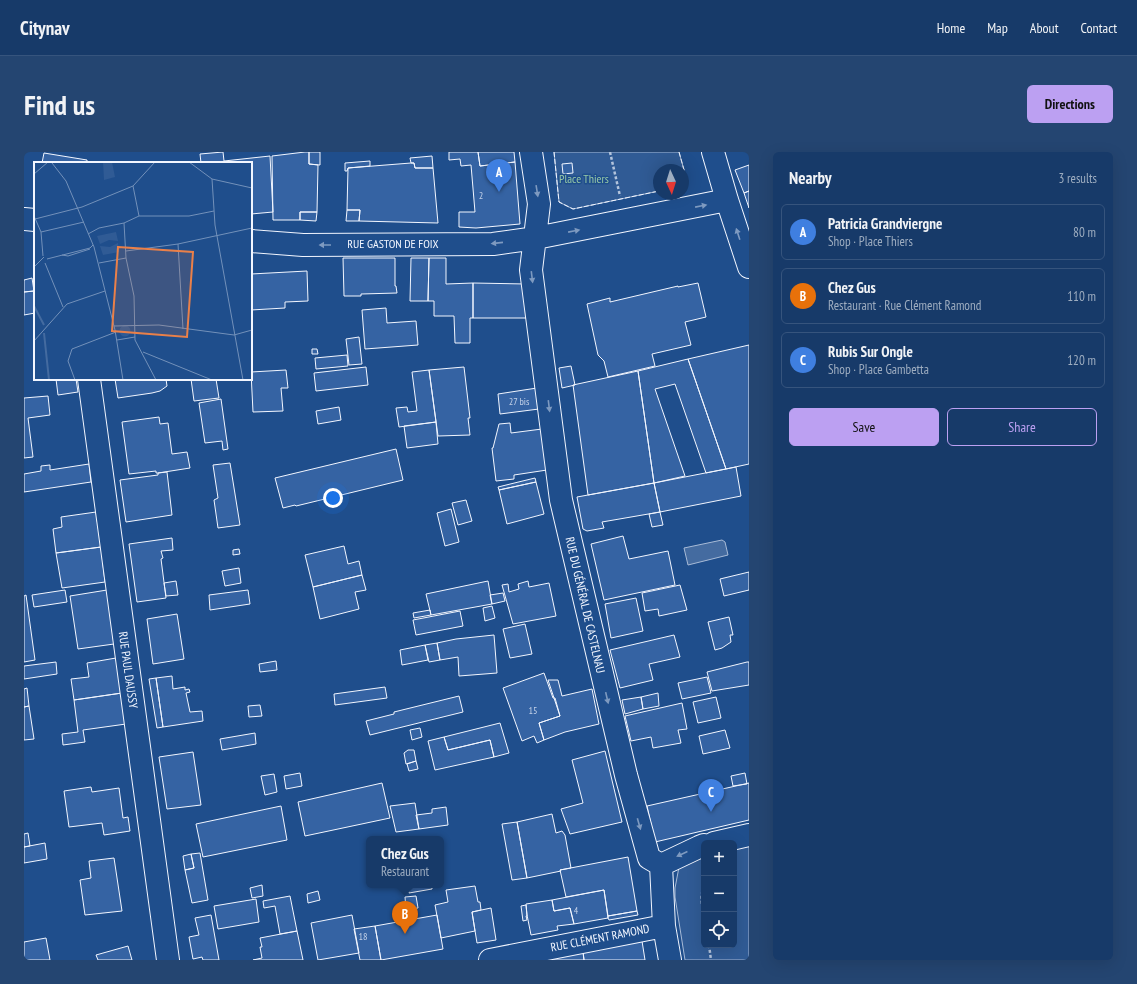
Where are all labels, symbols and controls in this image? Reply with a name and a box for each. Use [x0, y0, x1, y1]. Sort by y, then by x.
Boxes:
text: Citynav [20, 16, 70, 40]
text: Home [937, 19, 965, 37]
text: Map [987, 19, 1008, 37]
text: About [1030, 19, 1059, 37]
text: Contact [1081, 19, 1117, 37]
button: Directions [1027, 85, 1113, 123]
text: Find us [24, 86, 95, 123]
pin: A [486, 159, 512, 192]
inset map [34, 162, 252, 380]
north arrow [653, 164, 689, 200]
text: Nearby [789, 167, 832, 189]
text: 3 results [1058, 170, 1097, 187]
park label: Place Thiers [559, 171, 609, 186]
one-way arrow [534, 184, 540, 197]
house number: 2 [479, 189, 483, 202]
one-way arrow [695, 202, 707, 208]
text: Patricia Grandviergne [828, 214, 942, 233]
text: A [800, 224, 806, 241]
text: 80 m [1073, 224, 1096, 241]
one-way arrow [735, 227, 741, 239]
one-way arrow [568, 228, 580, 234]
text: Shop · Place Thiers [828, 233, 913, 250]
street label: RUE GASTON DE FOIX [347, 236, 439, 251]
one-way arrow [491, 240, 503, 246]
one-way arrow [318, 242, 331, 248]
one-way arrow [529, 271, 535, 283]
text: Chez Gus [828, 278, 876, 297]
text: B [800, 288, 806, 305]
text: 110 m [1067, 288, 1096, 305]
text: Restaurant · Rue Clément Ramond [828, 297, 981, 314]
text: Rubis Sur Ongle [828, 342, 913, 361]
text: C [800, 352, 806, 369]
text: 120 m [1067, 352, 1096, 369]
text: Shop · Place Gambetta [828, 361, 929, 378]
house number: 27 bis [509, 395, 530, 408]
one-way arrow [546, 400, 552, 412]
button: Save [789, 408, 939, 446]
button: Share [947, 408, 1097, 446]
your location [323, 488, 343, 508]
street label: RUE DU GÉNÉRAL DE CASTELNAU [562, 535, 608, 675]
street label: RUE PAUL DAUSSY [116, 631, 141, 710]
one-way arrow [605, 692, 611, 704]
house number: 15 [529, 704, 538, 717]
pin: C [698, 779, 724, 812]
one-way arrow [636, 818, 642, 830]
popup [366, 836, 444, 888]
map controls [701, 840, 737, 948]
button: + [701, 840, 737, 876]
text: Chez Gus [381, 844, 429, 863]
one-way arrow [676, 851, 688, 857]
text: Restaurant [381, 863, 429, 880]
button: − [701, 876, 737, 912]
pin: B [392, 901, 418, 934]
house number: 4 [574, 904, 579, 917]
button: locate [701, 912, 737, 948]
street label: RUE CLÉMENT RAMOND [549, 921, 651, 954]
house number: 18 [359, 930, 368, 943]

